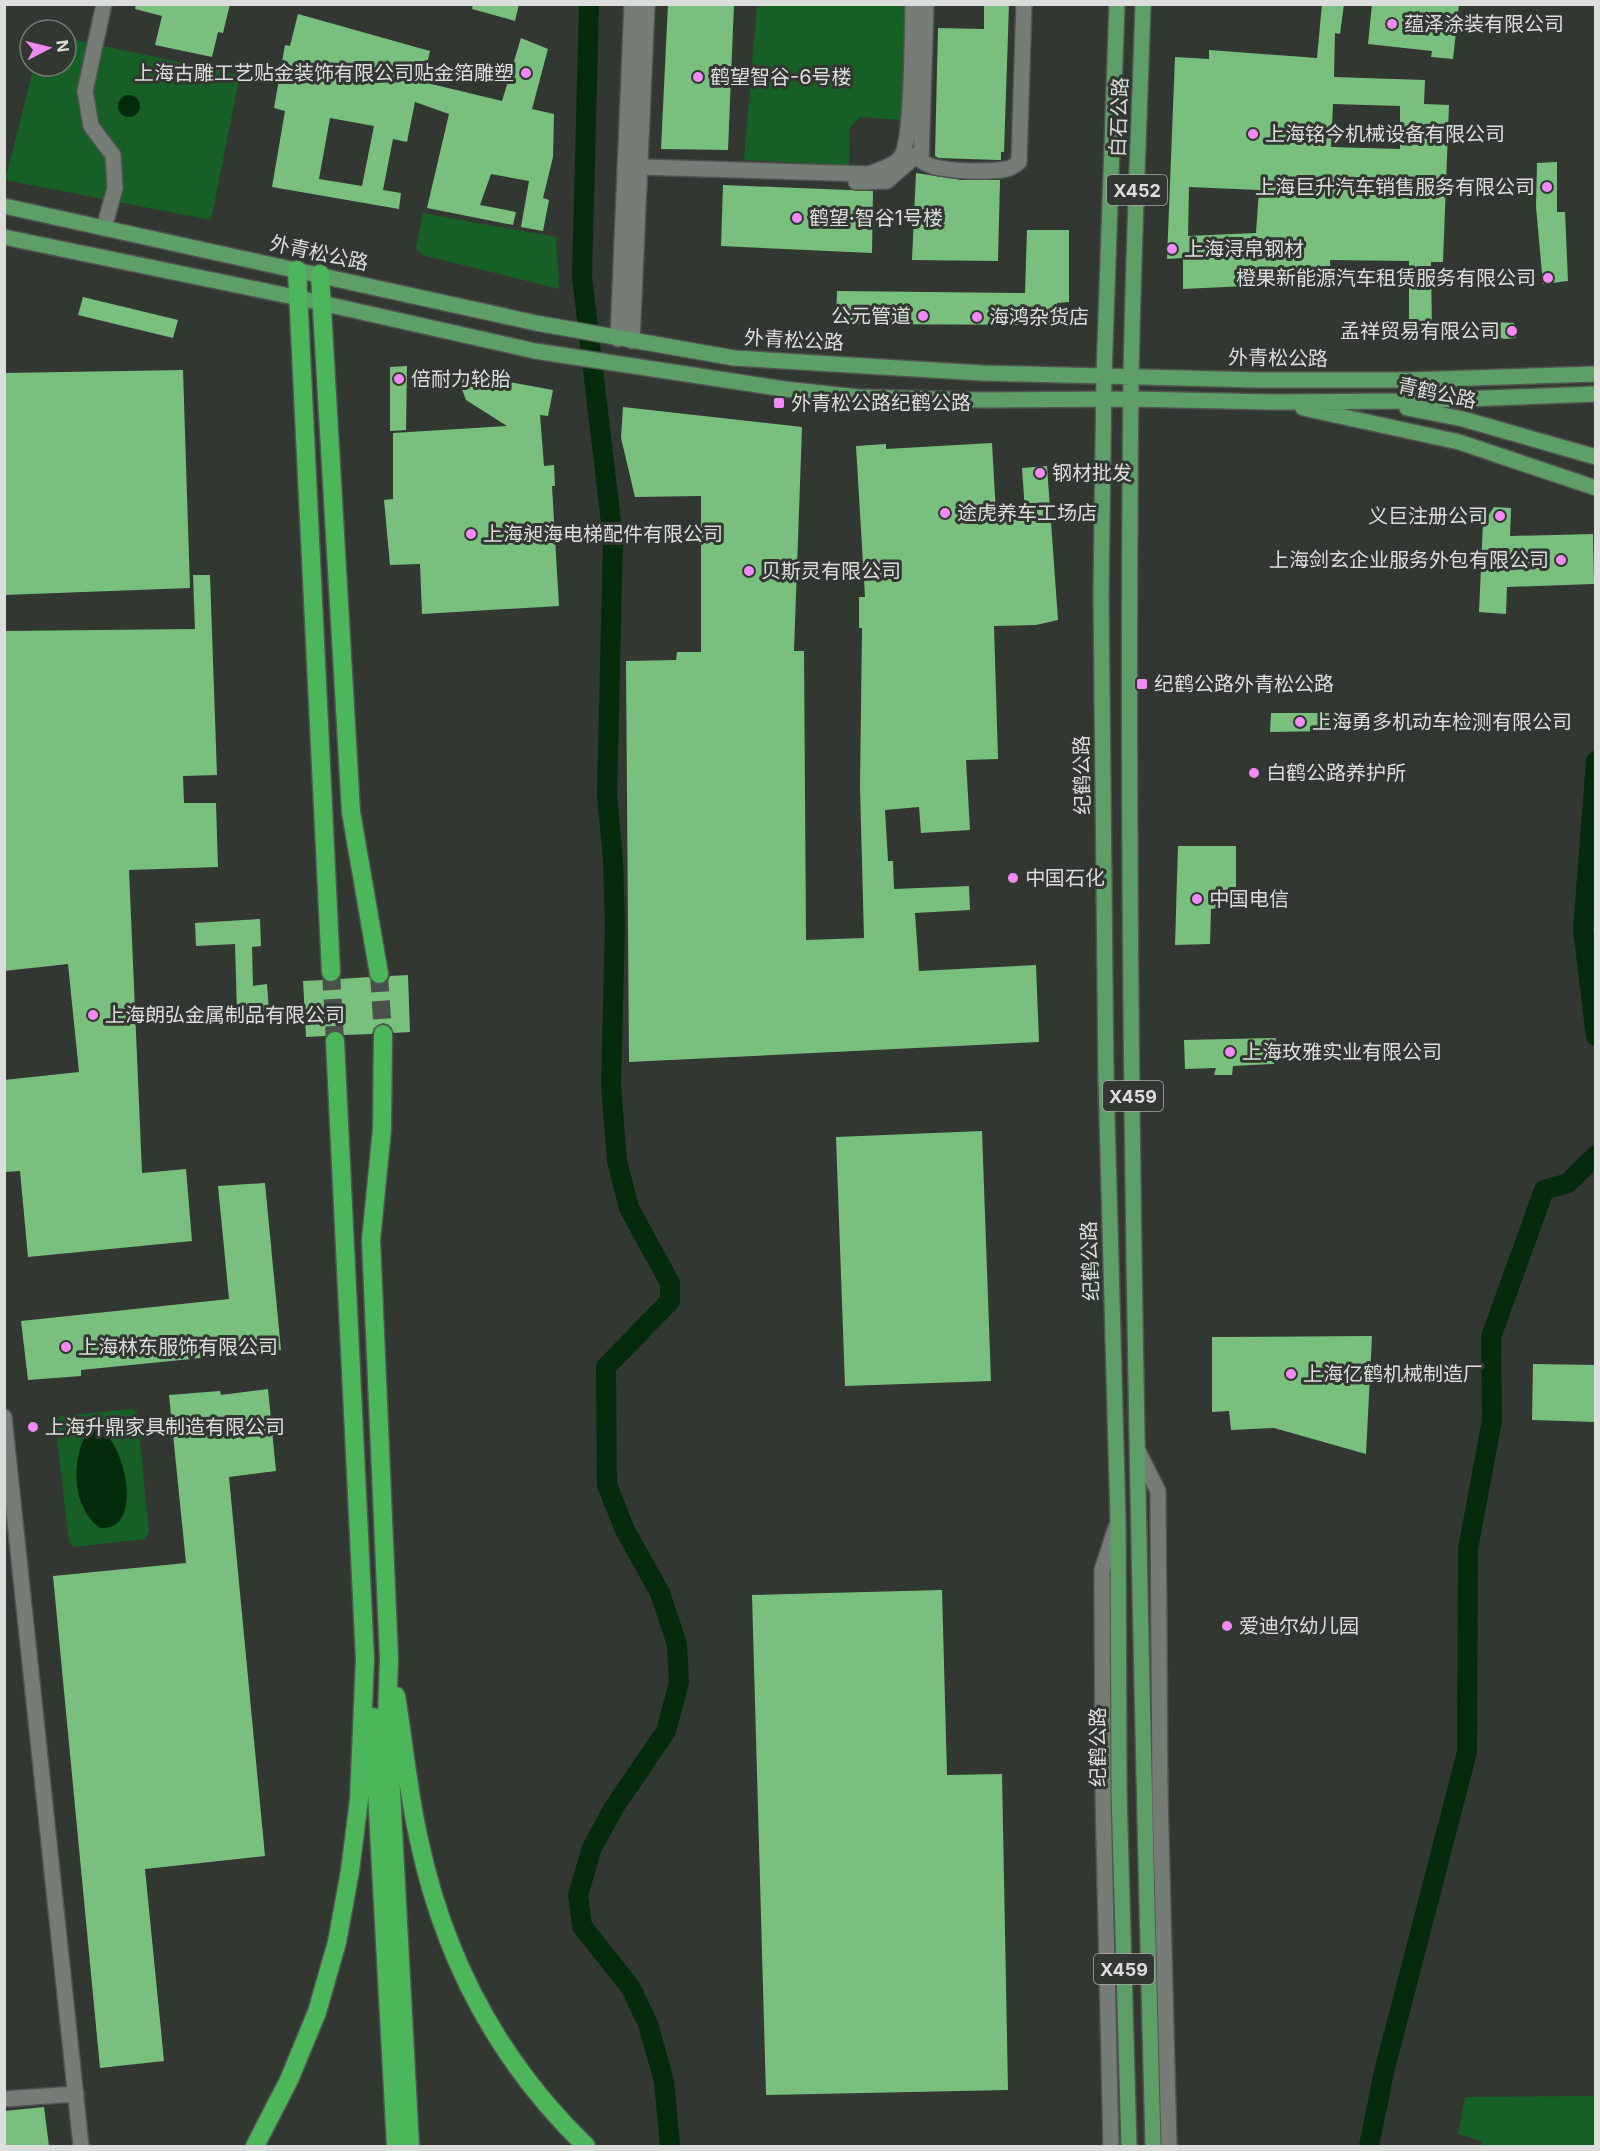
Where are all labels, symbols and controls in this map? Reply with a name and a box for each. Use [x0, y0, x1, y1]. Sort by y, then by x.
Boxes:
place label: 蕴泽涂装有限公司 [1404, 12, 1564, 36]
marker: 蕴泽涂装有限公司 [1385, 17, 1399, 31]
north arrow [18, 18, 78, 78]
text: N [52, 39, 74, 53]
place label: 上海古雕工艺贴金装饰有限公司贴金箔雕塑 [134, 61, 514, 85]
place label: 鹤望智谷-6号楼 [710, 65, 852, 89]
marker: 上海古雕工艺贴金装饰有限公司贴金箔雕塑 [519, 66, 533, 80]
marker: 鹤望智谷-6号楼 [691, 70, 705, 84]
street label: 白石公路 [1106, 77, 1132, 157]
place label: 上海铭今机械设备有限公司 [1265, 122, 1505, 146]
marker: 上海铭今机械设备有限公司 [1246, 127, 1260, 141]
road number: X452 [1107, 175, 1167, 205]
place label: 上海巨升汽车销售服务有限公司 [1255, 175, 1535, 199]
marker: 上海巨升汽车销售服务有限公司 [1540, 180, 1554, 194]
place label: 鹤望·智谷1号楼 [809, 206, 943, 230]
marker: 鹤望·智谷1号楼 [790, 211, 804, 225]
street label: 外青松公路 [268, 231, 370, 275]
place label: 上海浔帛钢材 [1184, 237, 1304, 261]
marker: 上海浔帛钢材 [1165, 242, 1179, 256]
place label: 橙果新能源汽车租赁服务有限公司 [1236, 266, 1536, 290]
marker: 橙果新能源汽车租赁服务有限公司 [1541, 271, 1555, 285]
place label: 公元管道 [831, 304, 911, 328]
place label: 海鸿杂货店 [989, 305, 1089, 329]
marker: 公元管道 [916, 309, 930, 323]
marker: 海鸿杂货店 [970, 310, 984, 324]
place label: 孟祥贸易有限公司 [1340, 319, 1500, 343]
marker: 孟祥贸易有限公司 [1505, 324, 1519, 338]
street label: 外青松公路 [743, 325, 845, 355]
street label: 外青松公路 [1228, 345, 1328, 371]
place label: 倍耐力轮胎 [411, 367, 511, 391]
marker: 倍耐力轮胎 [392, 372, 406, 386]
street label: 青鹤公路 [1395, 373, 1479, 413]
place label: 外青松公路纪鹤公路 [791, 391, 971, 415]
marker: 外青松公路纪鹤公路 [772, 396, 786, 410]
place label: 钢材批发 [1052, 461, 1132, 485]
marker: 钢材批发 [1033, 466, 1047, 480]
place label: 途虎养车工场店 [957, 501, 1097, 525]
place label: 义巨注册公司 [1368, 504, 1488, 528]
marker: 途虎养车工场店 [938, 506, 952, 520]
marker: 义巨注册公司 [1493, 509, 1507, 523]
place label: 上海昶海电梯配件有限公司 [483, 522, 723, 546]
marker: 上海昶海电梯配件有限公司 [464, 527, 478, 541]
place label: 上海剑玄企业服务外包有限公司 [1269, 548, 1549, 572]
marker: 上海剑玄企业服务外包有限公司 [1554, 553, 1568, 567]
place label: 贝斯灵有限公司 [761, 559, 901, 583]
marker: 贝斯灵有限公司 [742, 564, 756, 578]
place label: 纪鹤公路外青松公路 [1154, 672, 1334, 696]
marker: 纪鹤公路外青松公路 [1135, 677, 1149, 691]
place label: 上海勇多机动车检测有限公司 [1312, 710, 1572, 734]
marker: 上海勇多机动车检测有限公司 [1293, 715, 1307, 729]
street label: 纪鹤公路 [1069, 735, 1095, 815]
place label: 白鹤公路养护所 [1266, 761, 1406, 785]
marker: 白鹤公路养护所 [1247, 766, 1261, 780]
place label: 中国石化 [1025, 866, 1105, 890]
marker: 中国石化 [1006, 871, 1020, 885]
place label: 中国电信 [1209, 887, 1289, 911]
marker: 中国电信 [1190, 892, 1204, 906]
place label: 上海朗弘金属制品有限公司 [105, 1003, 345, 1027]
marker: 上海朗弘金属制品有限公司 [86, 1008, 100, 1022]
place label: 上海玫雅实业有限公司 [1242, 1040, 1442, 1064]
marker: 上海玫雅实业有限公司 [1223, 1045, 1237, 1059]
road number: X459 [1103, 1081, 1163, 1111]
street label: 纪鹤公路 [1077, 1221, 1103, 1301]
place label: 上海林东服饰有限公司 [78, 1335, 278, 1359]
marker: 上海林东服饰有限公司 [59, 1340, 73, 1354]
place label: 上海亿鹤机械制造厂 [1303, 1362, 1483, 1386]
marker: 上海亿鹤机械制造厂 [1284, 1367, 1298, 1381]
place label: 上海升鼎家具制造有限公司 [45, 1415, 285, 1439]
marker: 上海升鼎家具制造有限公司 [26, 1420, 40, 1434]
place label: 爱迪尔幼儿园 [1239, 1614, 1359, 1638]
marker: 爱迪尔幼儿园 [1220, 1619, 1234, 1633]
street label: 纪鹤公路 [1086, 1707, 1110, 1787]
road number: X459 [1094, 1954, 1154, 1984]

